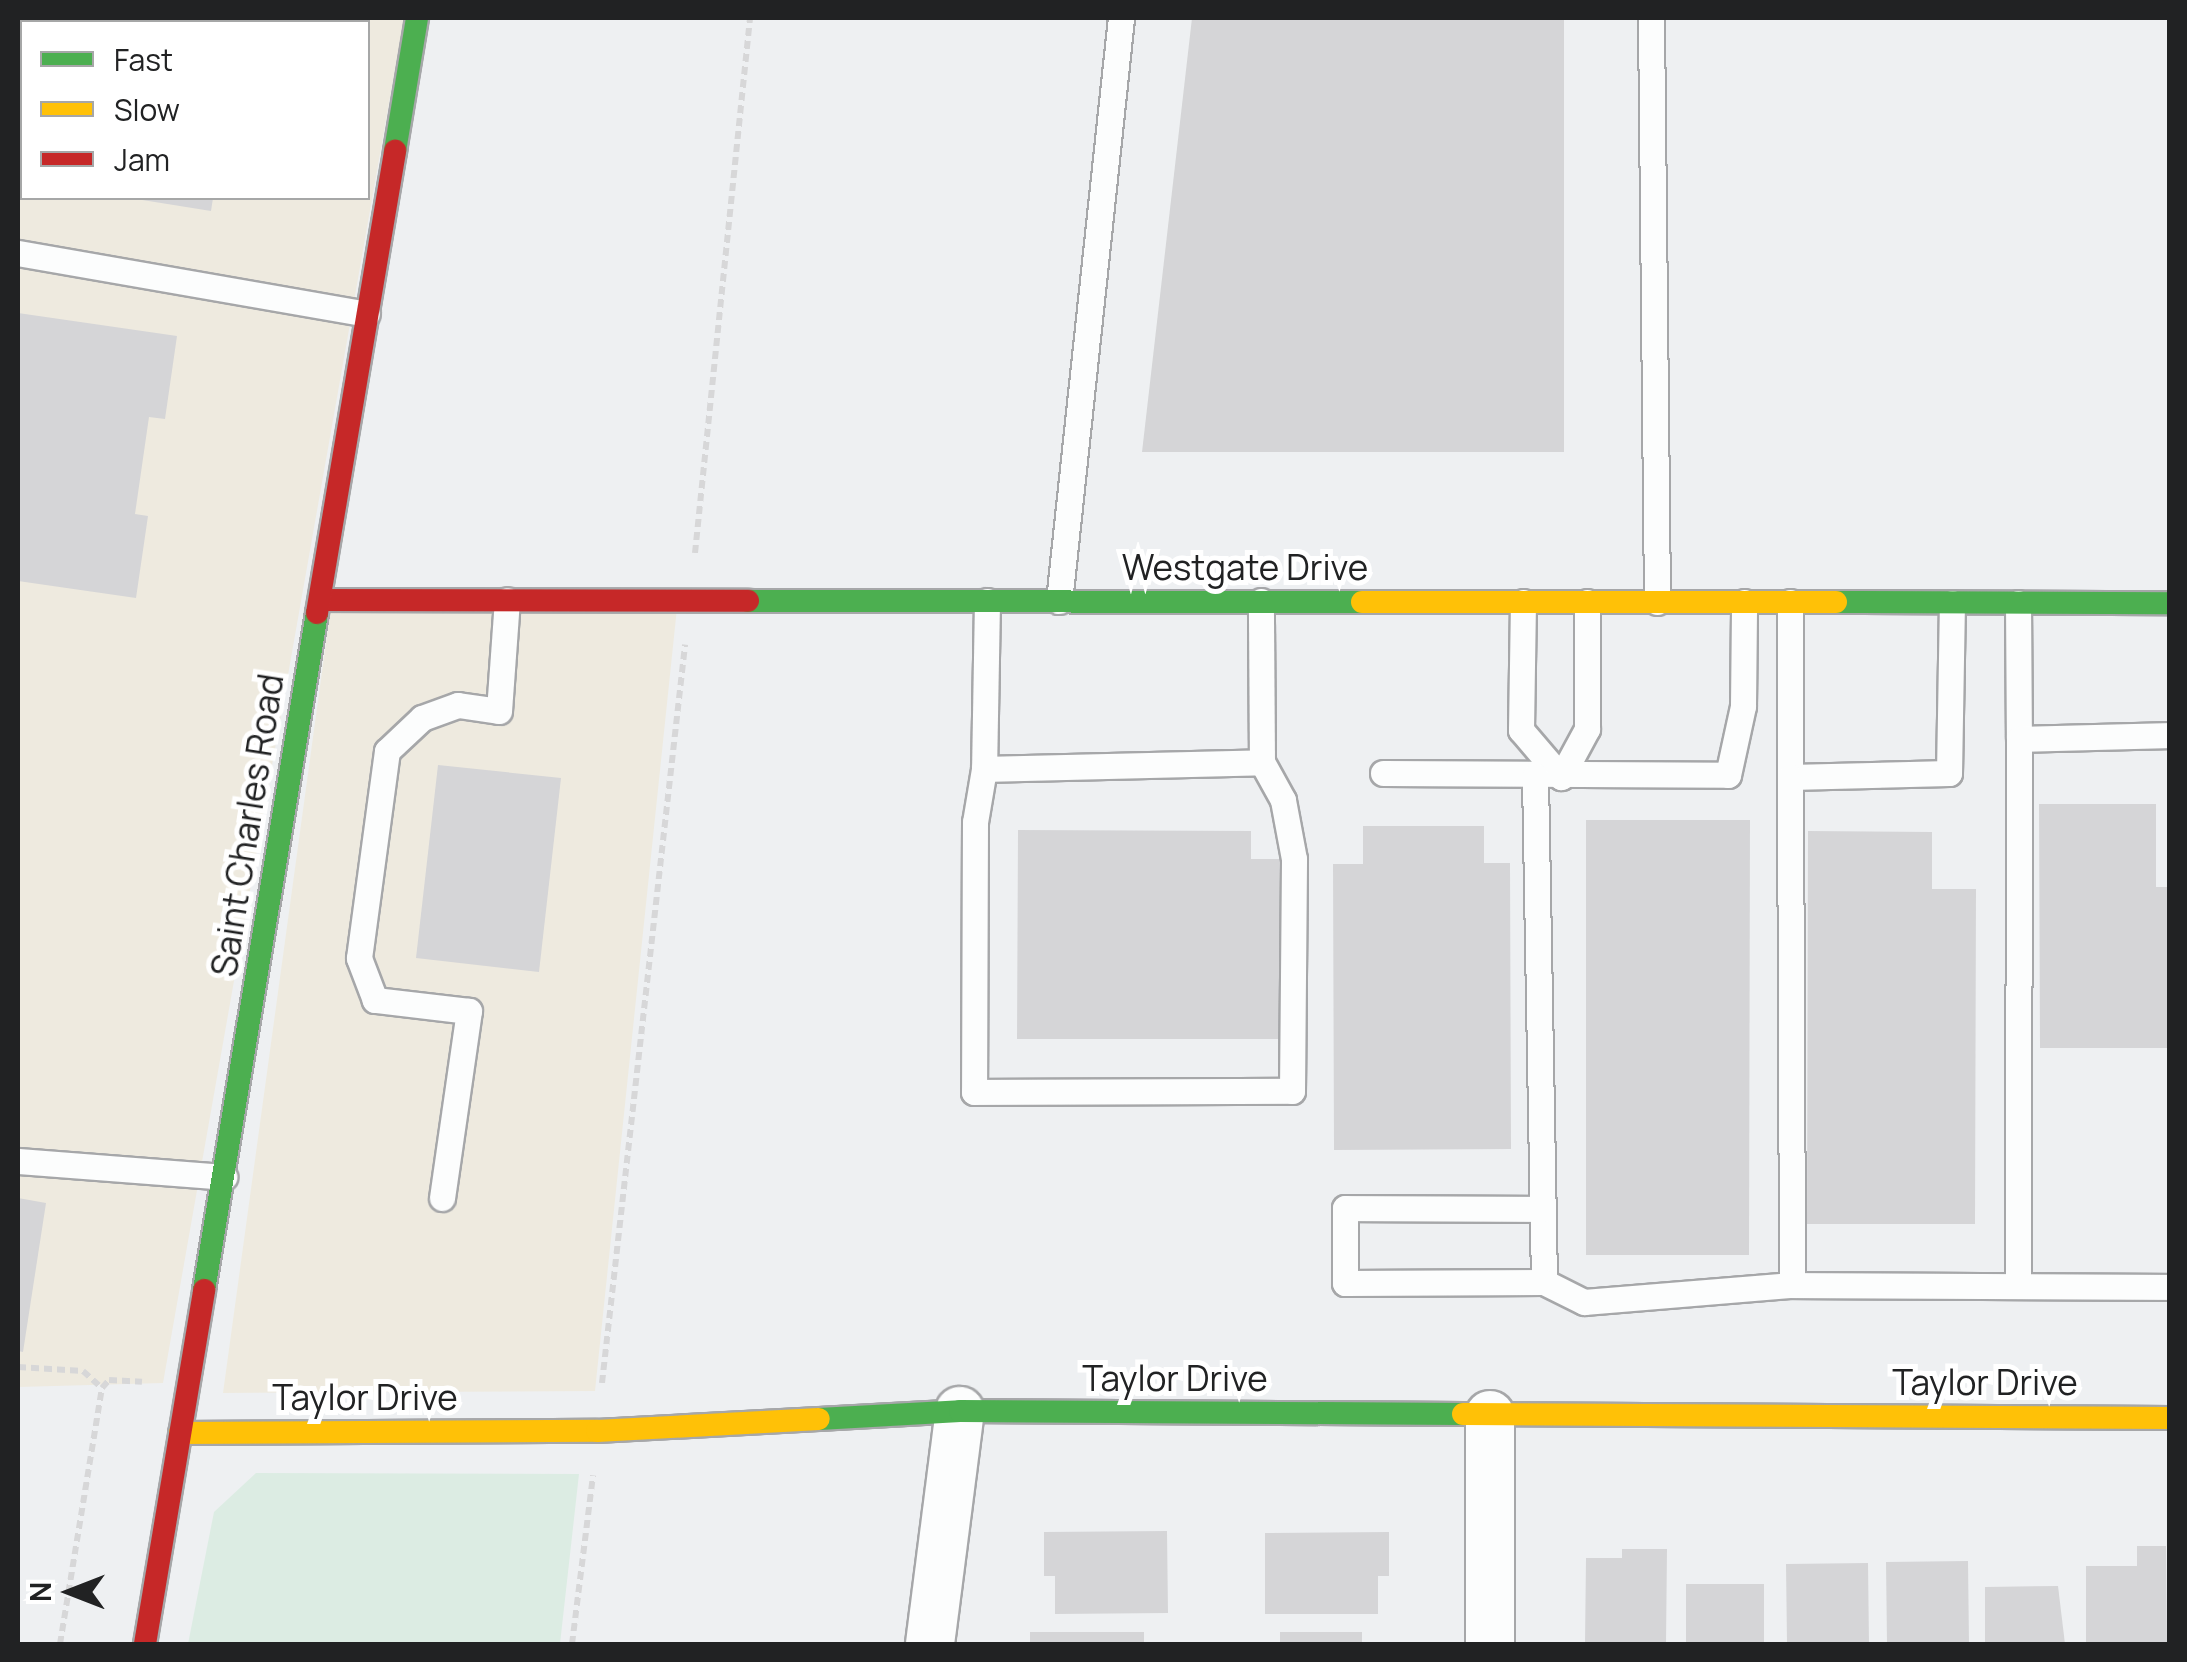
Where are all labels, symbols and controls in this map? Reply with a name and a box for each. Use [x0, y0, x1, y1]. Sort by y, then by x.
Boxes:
legend [20, 20, 370, 200]
text: Fast [114, 39, 173, 80]
text: Slow [114, 89, 180, 130]
text: Jam [114, 139, 170, 180]
street label: Westgate Drive [1122, 546, 1368, 588]
street label: Saint Charles Road [202, 671, 292, 979]
street label: Taylor Drive [1082, 1357, 1268, 1399]
street label: Taylor Drive [1892, 1361, 2078, 1403]
street label: Taylor Drive [272, 1376, 458, 1418]
north arrow [20, 1542, 120, 1642]
text: N [21, 1582, 59, 1602]

